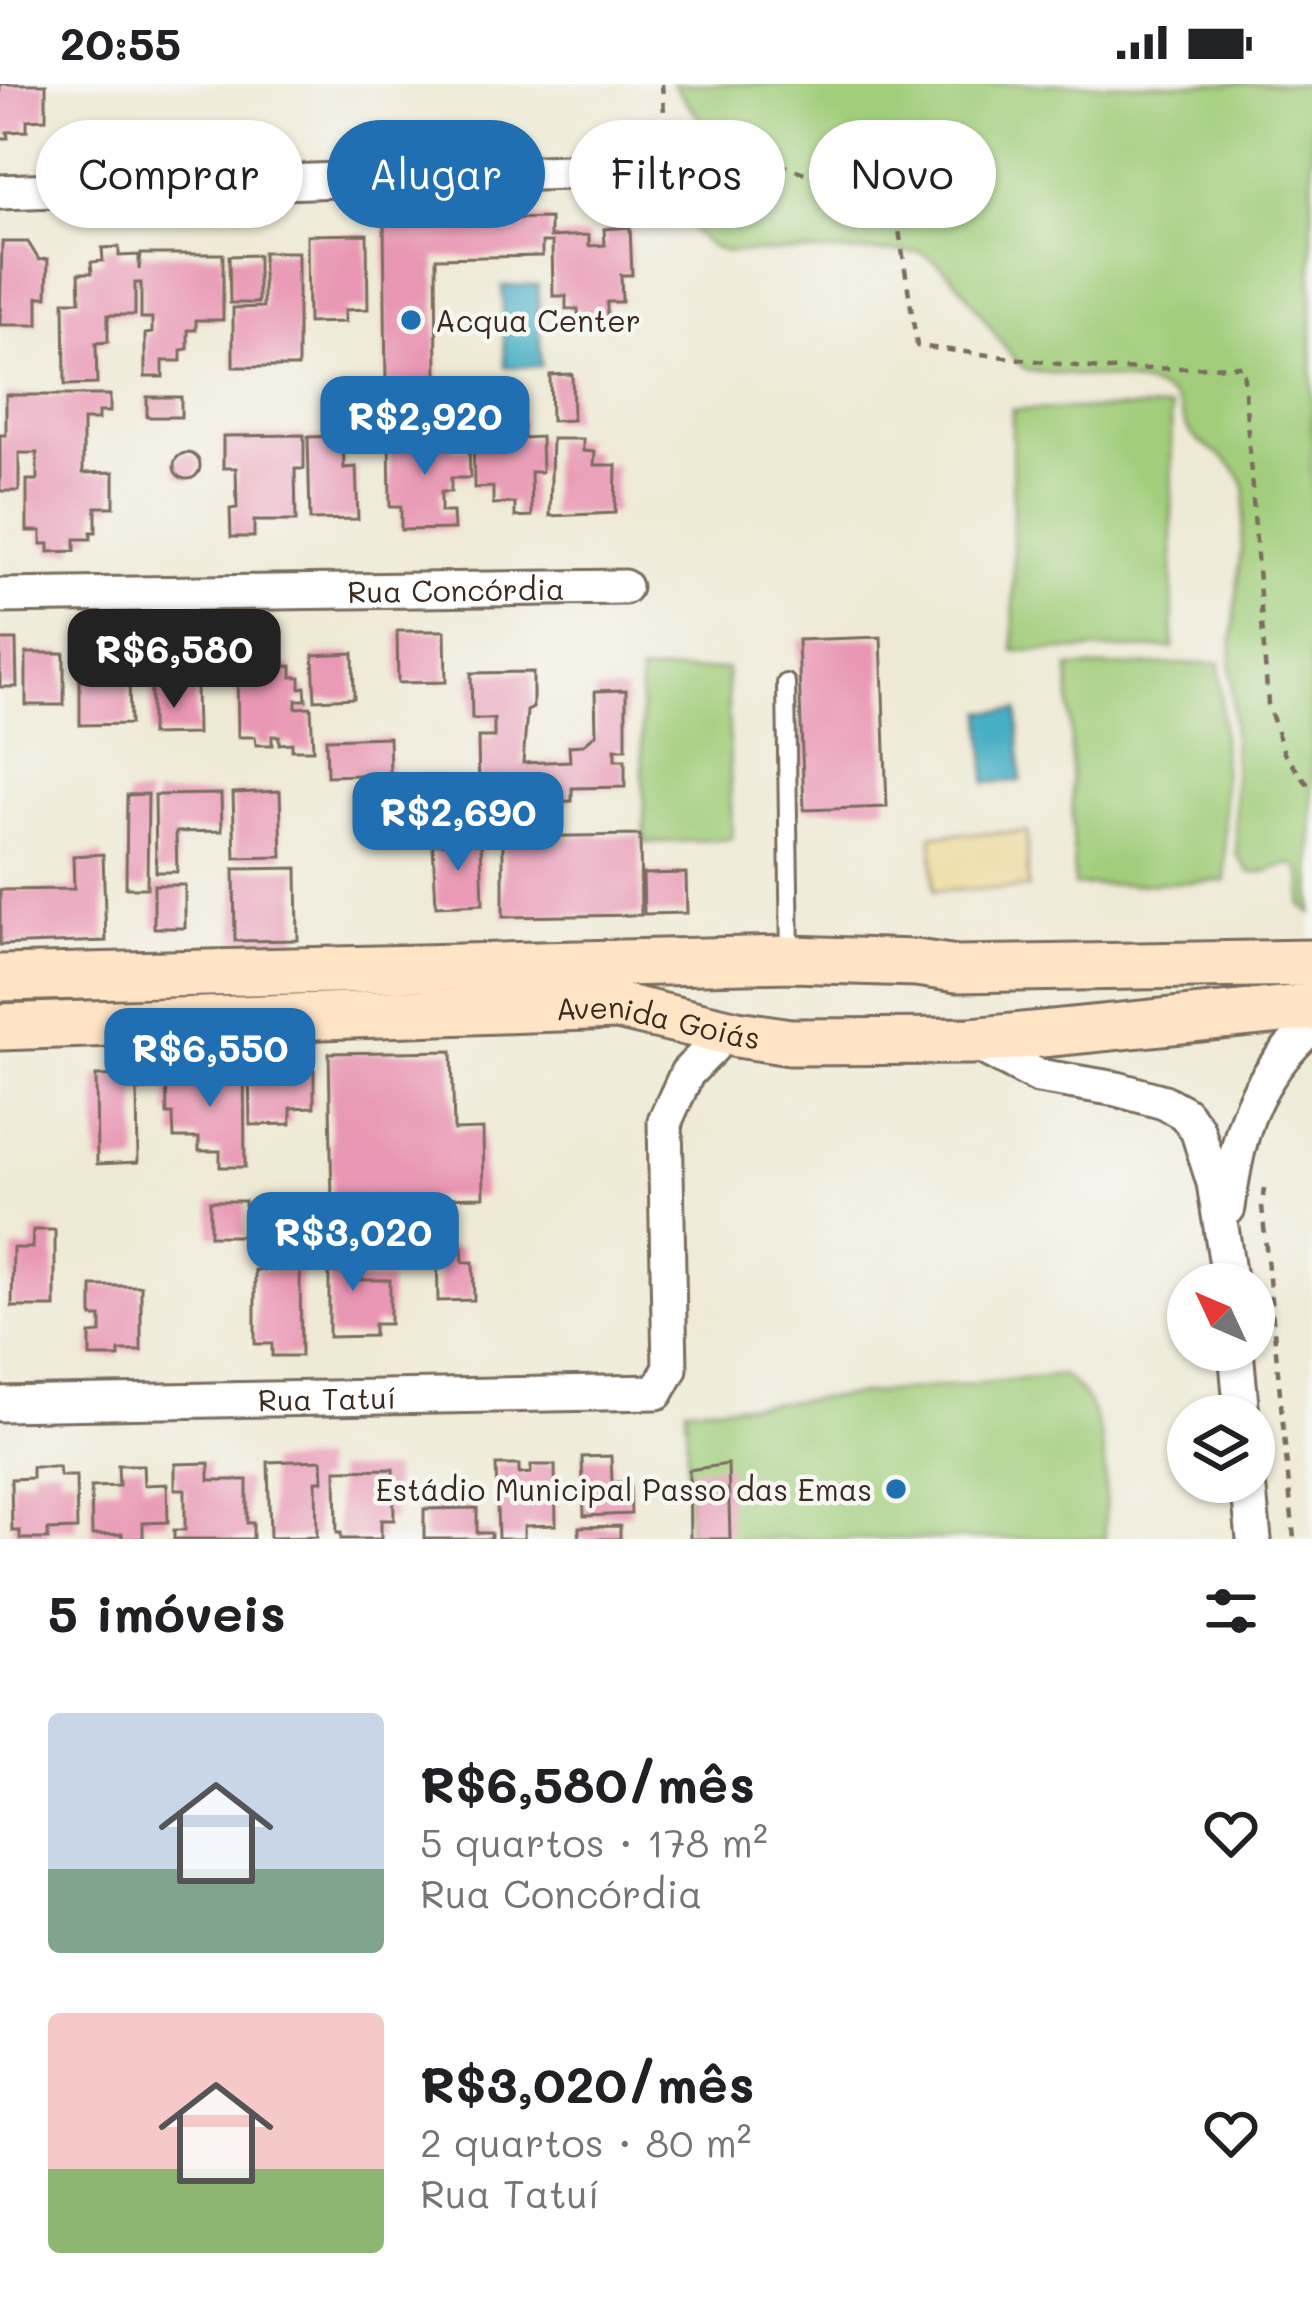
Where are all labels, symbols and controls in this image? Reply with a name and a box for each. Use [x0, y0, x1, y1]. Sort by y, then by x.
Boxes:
text: 20:55 [60, 13, 181, 71]
chip: Comprar [36, 120, 303, 228]
chip: Alugar [327, 120, 545, 228]
chip: Filtros [569, 120, 785, 228]
chip: Novo [809, 120, 996, 228]
place label: Acqua Center [435, 300, 641, 340]
marker: Acqua Center [398, 307, 424, 333]
pin: R$2,920 [314, 376, 536, 478]
text: R$2,920 [347, 389, 503, 440]
street label: Rua Concórdia [347, 568, 565, 611]
pin: R$6,580 [63, 609, 285, 711]
text: R$6,580 [95, 622, 253, 673]
pin: R$2,690 [347, 772, 569, 874]
text: R$2,690 [380, 785, 536, 836]
street label: Avenida Goiás [555, 986, 763, 1057]
pin: R$6,550 [99, 1008, 321, 1110]
text: R$6,550 [131, 1021, 289, 1072]
pin: R$3,020 [242, 1192, 464, 1294]
text: R$3,020 [274, 1205, 432, 1256]
north arrow [1167, 1263, 1275, 1371]
map controls [1167, 1263, 1275, 1503]
street label: Rua Tatuí [257, 1377, 397, 1419]
button: layers [1167, 1395, 1275, 1503]
place label: Estádio Municipal Passo das Emas [376, 1469, 872, 1509]
marker: Estádio Municipal Passo das Emas [883, 1476, 909, 1502]
text: 5 imóveis [48, 1578, 286, 1645]
icon: filters [1198, 1578, 1264, 1644]
text: R$6,580/mês [420, 1749, 755, 1816]
icon: home [144, 1761, 288, 1905]
icon: heart [1198, 1800, 1264, 1866]
text: 5 quartos · 178 m² [420, 1816, 768, 1867]
text: Rua Concórdia [420, 1867, 702, 1918]
text: R$3,020/mês [420, 2049, 755, 2116]
icon: home [144, 2061, 288, 2205]
icon: heart [1198, 2100, 1264, 2166]
text: 2 quartos · 80 m² [420, 2116, 752, 2167]
text: Rua Tatuí [420, 2167, 600, 2218]

